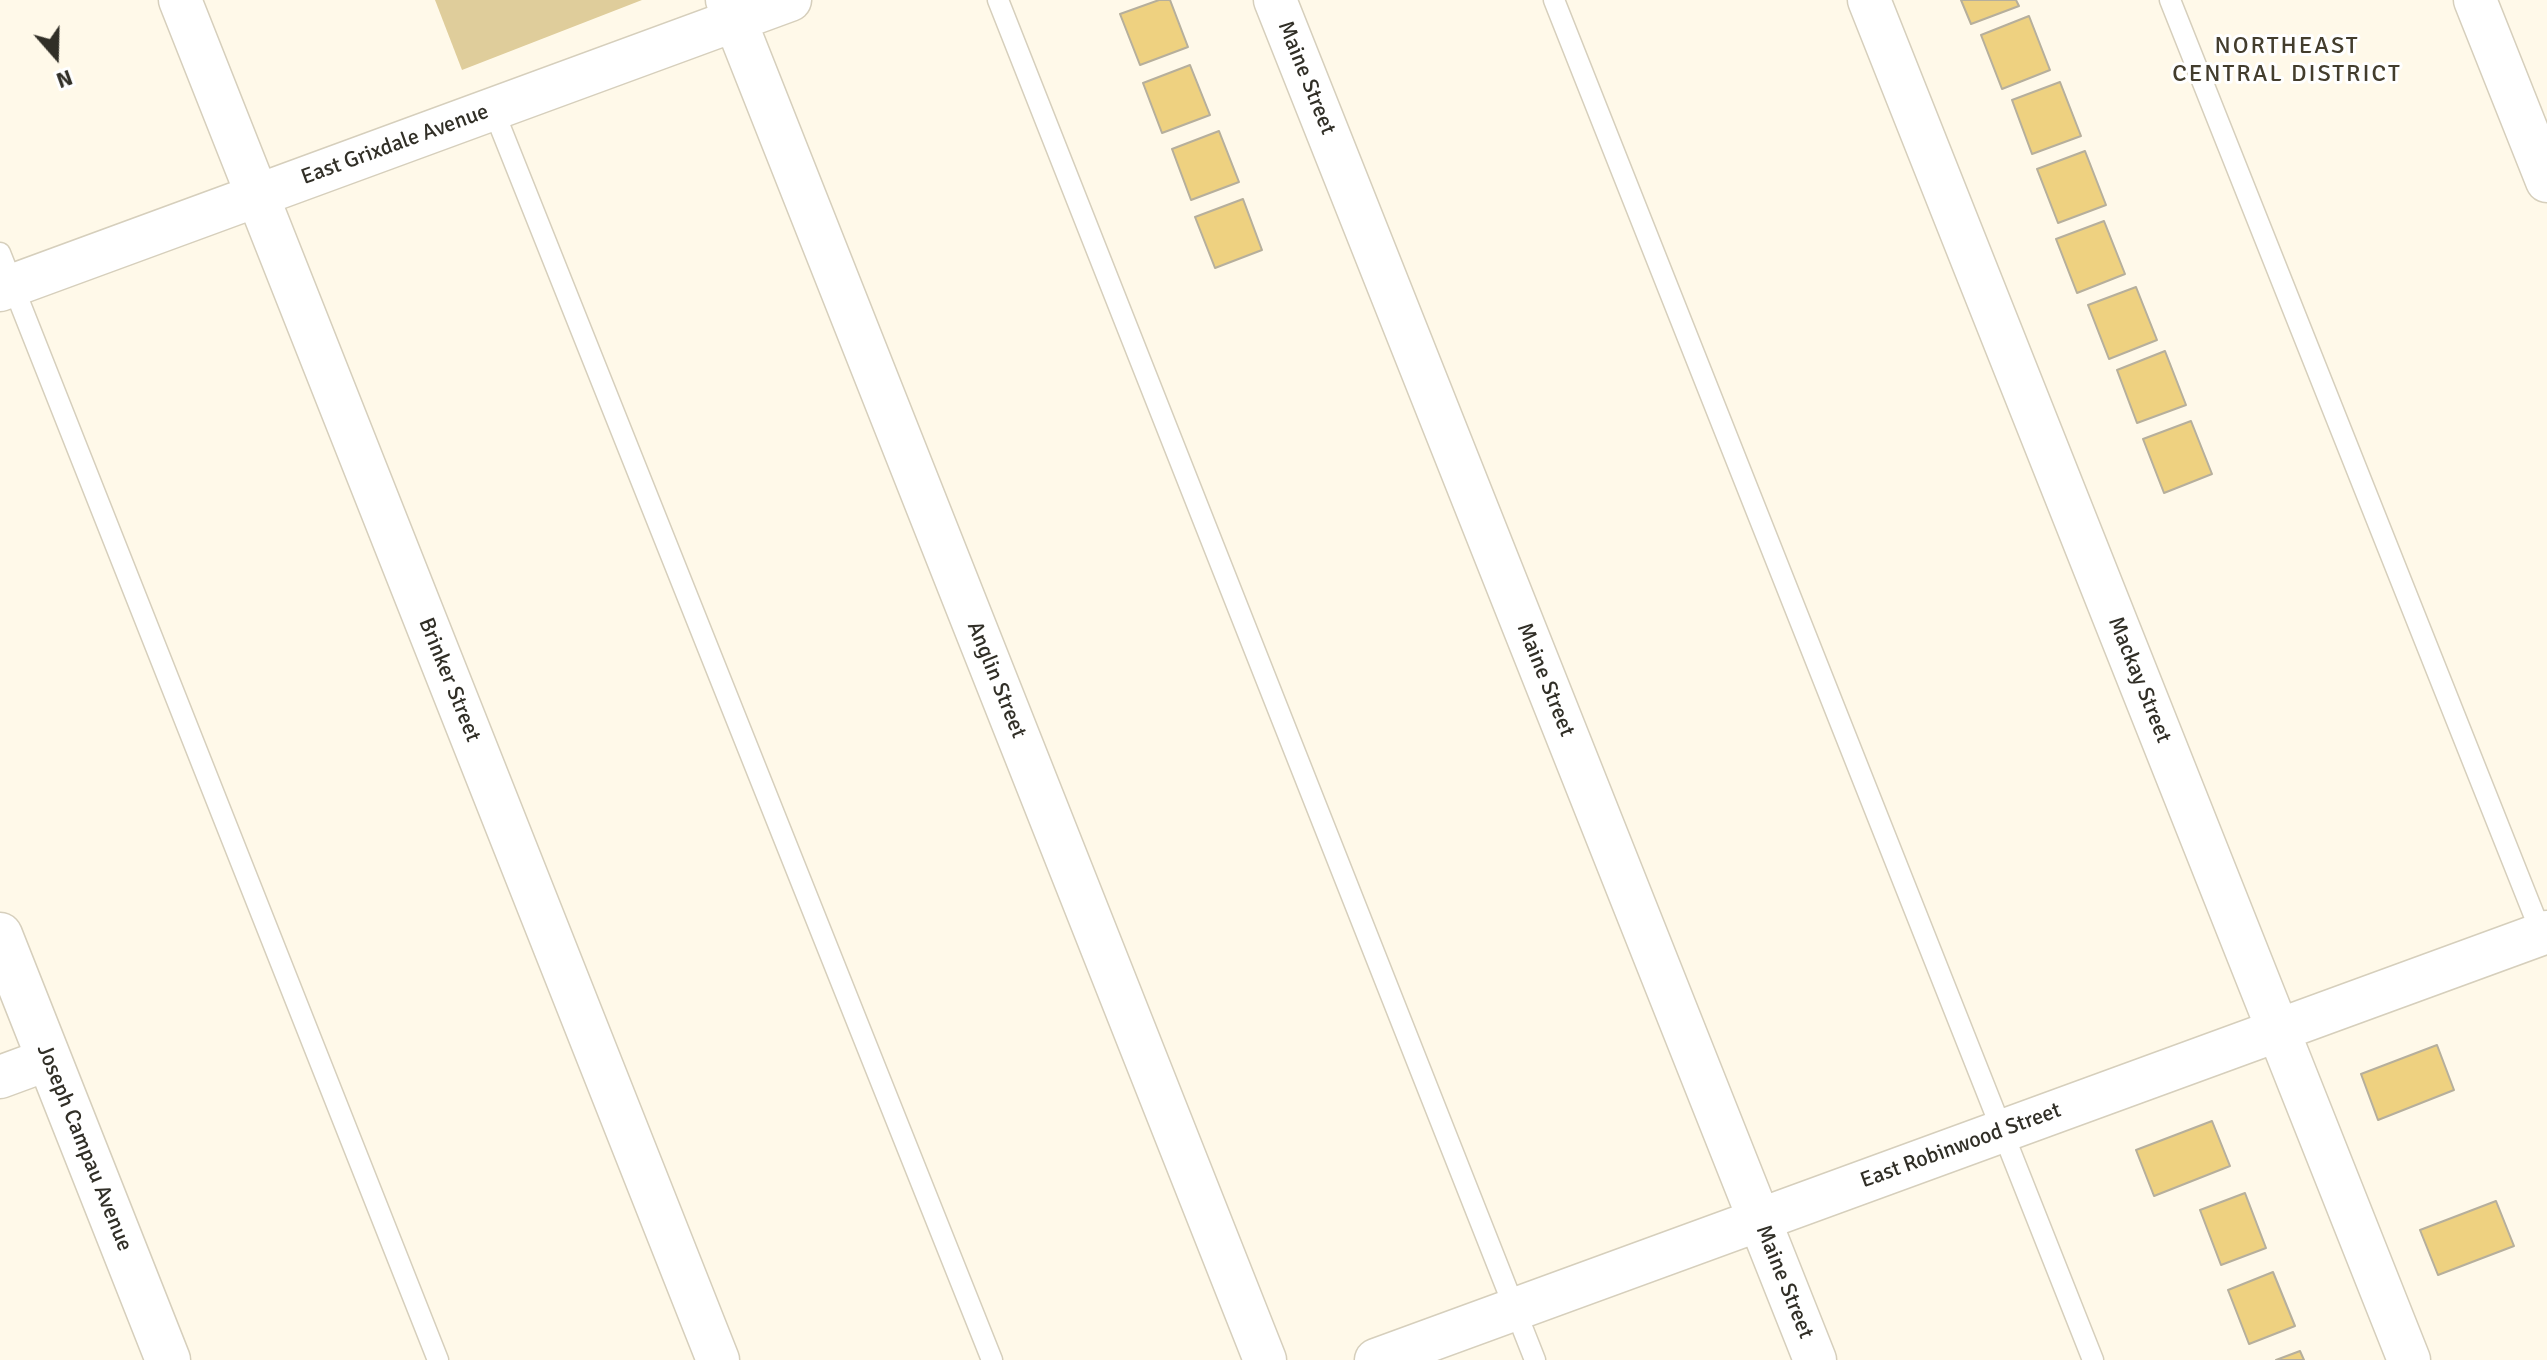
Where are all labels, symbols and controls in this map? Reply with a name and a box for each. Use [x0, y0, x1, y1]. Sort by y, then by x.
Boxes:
north arrow [16, 16, 96, 96]
street label: Maine Street [1271, 17, 1341, 139]
district label: NORTHEAST CENTRAL DISTRICT [2172, 33, 2402, 89]
text: N [53, 64, 76, 94]
street label: East Grixdale Avenue [298, 99, 492, 191]
street label: Mackay Street [2102, 613, 2176, 747]
street label: Brinker Street [412, 614, 486, 746]
street label: Anglin Street [961, 618, 1031, 742]
street label: Maine Street [1510, 619, 1580, 741]
street label: Joseph Campau Avenue [30, 1041, 138, 1255]
street label: East Robinwood Street [1857, 1097, 2065, 1195]
street label: Maine Street [1749, 1221, 1819, 1343]

